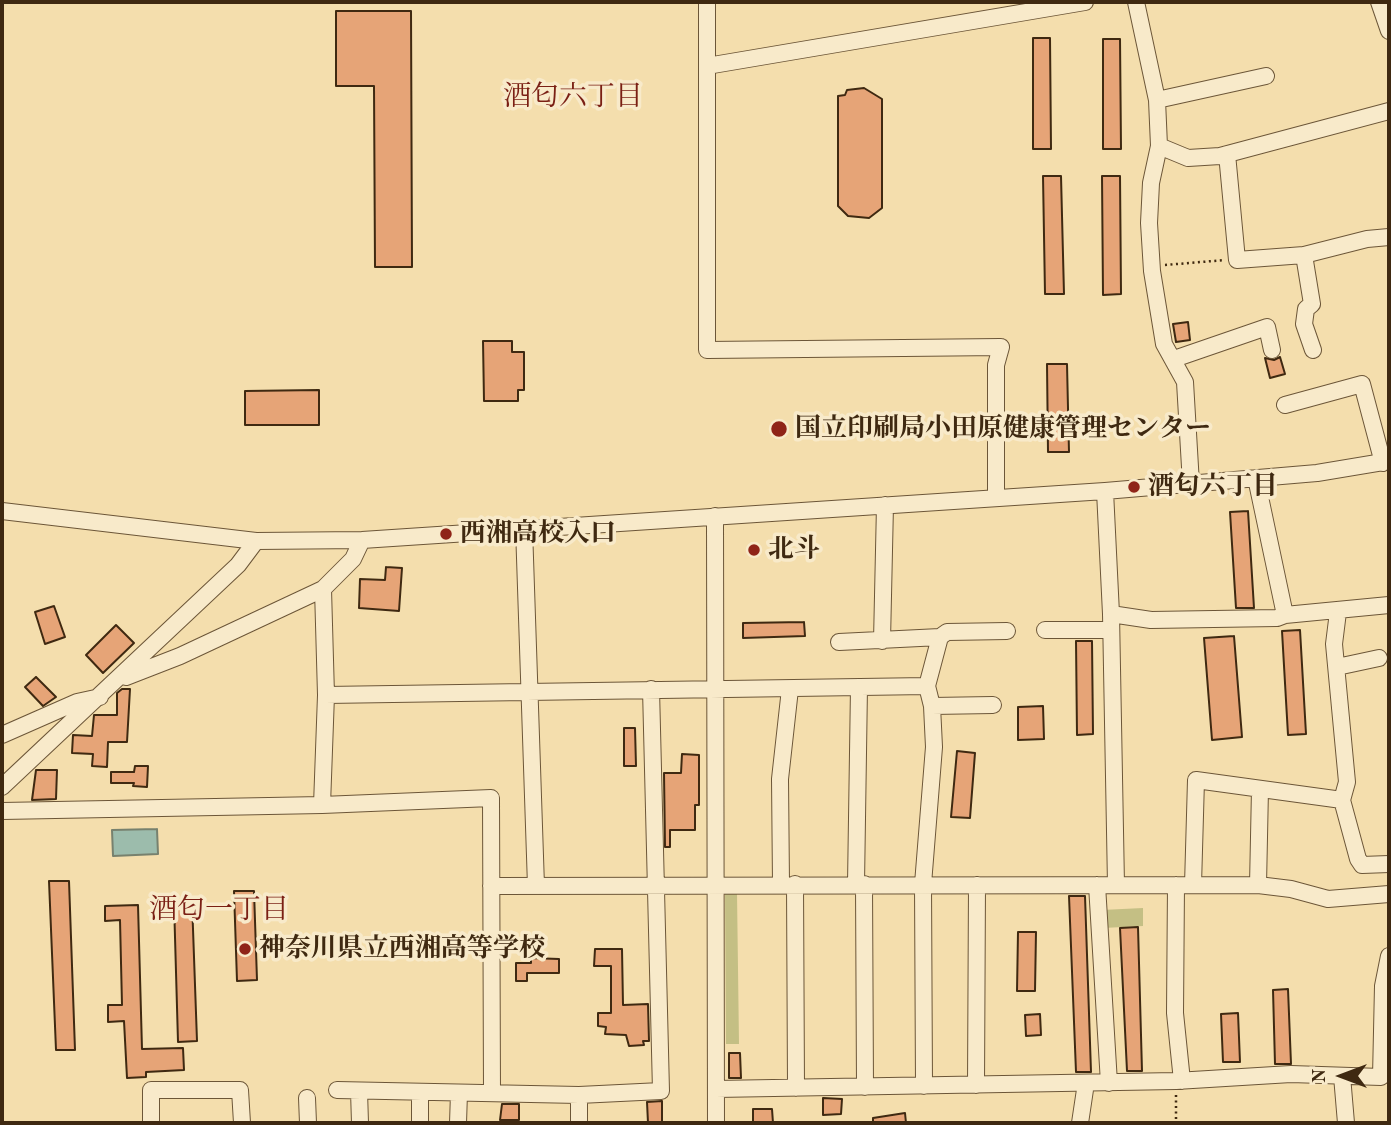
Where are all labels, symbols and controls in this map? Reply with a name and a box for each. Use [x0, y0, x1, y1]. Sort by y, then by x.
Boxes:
district label: 酒匂六丁目 [503, 81, 643, 115]
place label: 国立印刷局小田原健康管理センター [795, 413, 1211, 445]
marker: 国立印刷局小田原健康管理センター [769, 419, 789, 439]
place label: 酒匂六丁目 [1148, 471, 1278, 503]
marker: 酒匂六丁目 [1126, 479, 1142, 495]
place label: 西湘高校入口 [460, 518, 616, 550]
marker: 西湘高校入口 [438, 526, 454, 542]
place label: 北斗 [768, 534, 820, 566]
marker: 北斗 [746, 542, 762, 558]
district label: 酒匂一丁目 [149, 894, 289, 928]
place label: 神奈川県立西湘高等学校 [259, 933, 545, 965]
marker: 神奈川県立西湘高等学校 [237, 941, 253, 957]
north arrow [1307, 1041, 1377, 1111]
text: N [1311, 1069, 1330, 1083]

